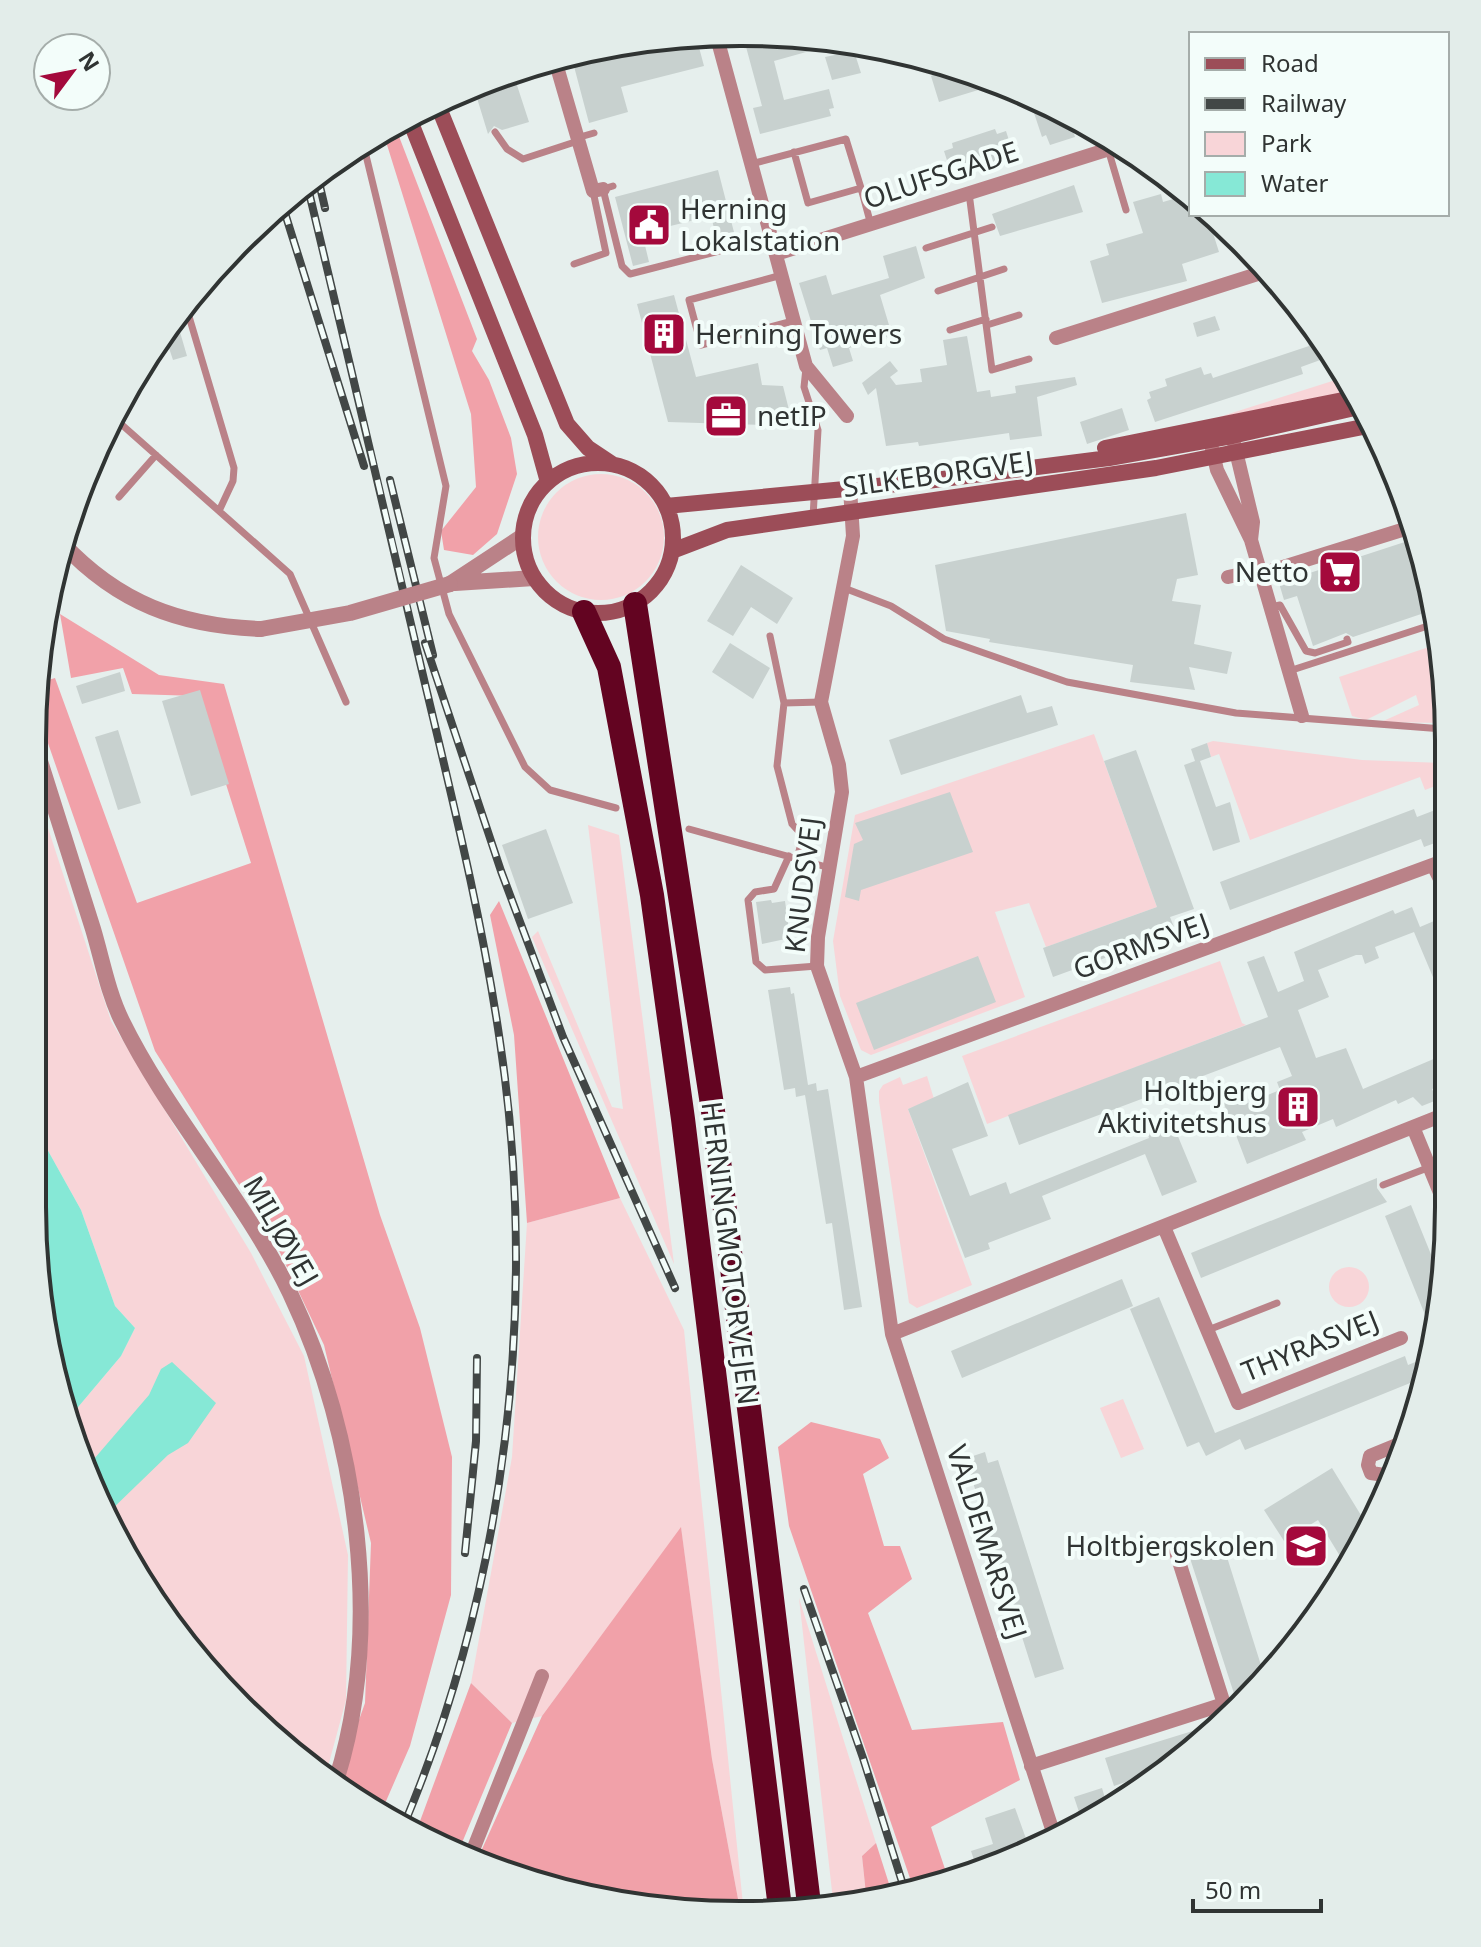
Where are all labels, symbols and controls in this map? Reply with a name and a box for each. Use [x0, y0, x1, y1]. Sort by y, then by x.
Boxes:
north arrow [32, 32, 112, 112]
legend [1189, 32, 1449, 216]
text: N [72, 45, 107, 76]
text: Road [1261, 46, 1319, 79]
text: Railway [1261, 86, 1347, 119]
text: Park [1261, 126, 1312, 159]
street label: OLUFSGADE [858, 131, 1023, 217]
text: Water [1261, 166, 1329, 199]
place label: Herning Lokalstation [680, 189, 840, 259]
public building icon: Herning Lokalstation [625, 201, 673, 249]
building icon: Herning Towers [640, 310, 688, 358]
place label: Herning Towers [695, 314, 902, 352]
office icon: netIP [702, 392, 750, 440]
place label: netIP [757, 396, 827, 434]
street label: SILKEBORGVEJ [840, 441, 1036, 505]
supermarket icon: Netto [1316, 548, 1364, 596]
place label: Netto [1235, 552, 1309, 590]
street label: KNUDSVEJ [775, 815, 829, 955]
street label: GORMSVEJ [1067, 903, 1214, 987]
place label: Holtbjerg Aktivitetshus [1098, 1071, 1267, 1141]
building icon: Holtbjerg Aktivitetshus [1274, 1083, 1322, 1131]
street label: HERNINGMOTORVEJEN [694, 1099, 768, 1407]
street label: MILJØVEJ [235, 1169, 328, 1292]
street label: THYRASVEJ [1235, 1300, 1384, 1390]
street label: VALDEMARSVEJ [939, 1440, 1037, 1644]
school or university icon: Holtbjergskolen [1282, 1522, 1330, 1570]
place label: Holtbjergskolen [1066, 1526, 1275, 1564]
scale bar [1193, 1863, 1321, 1913]
text: 50 m [1205, 1873, 1261, 1906]

